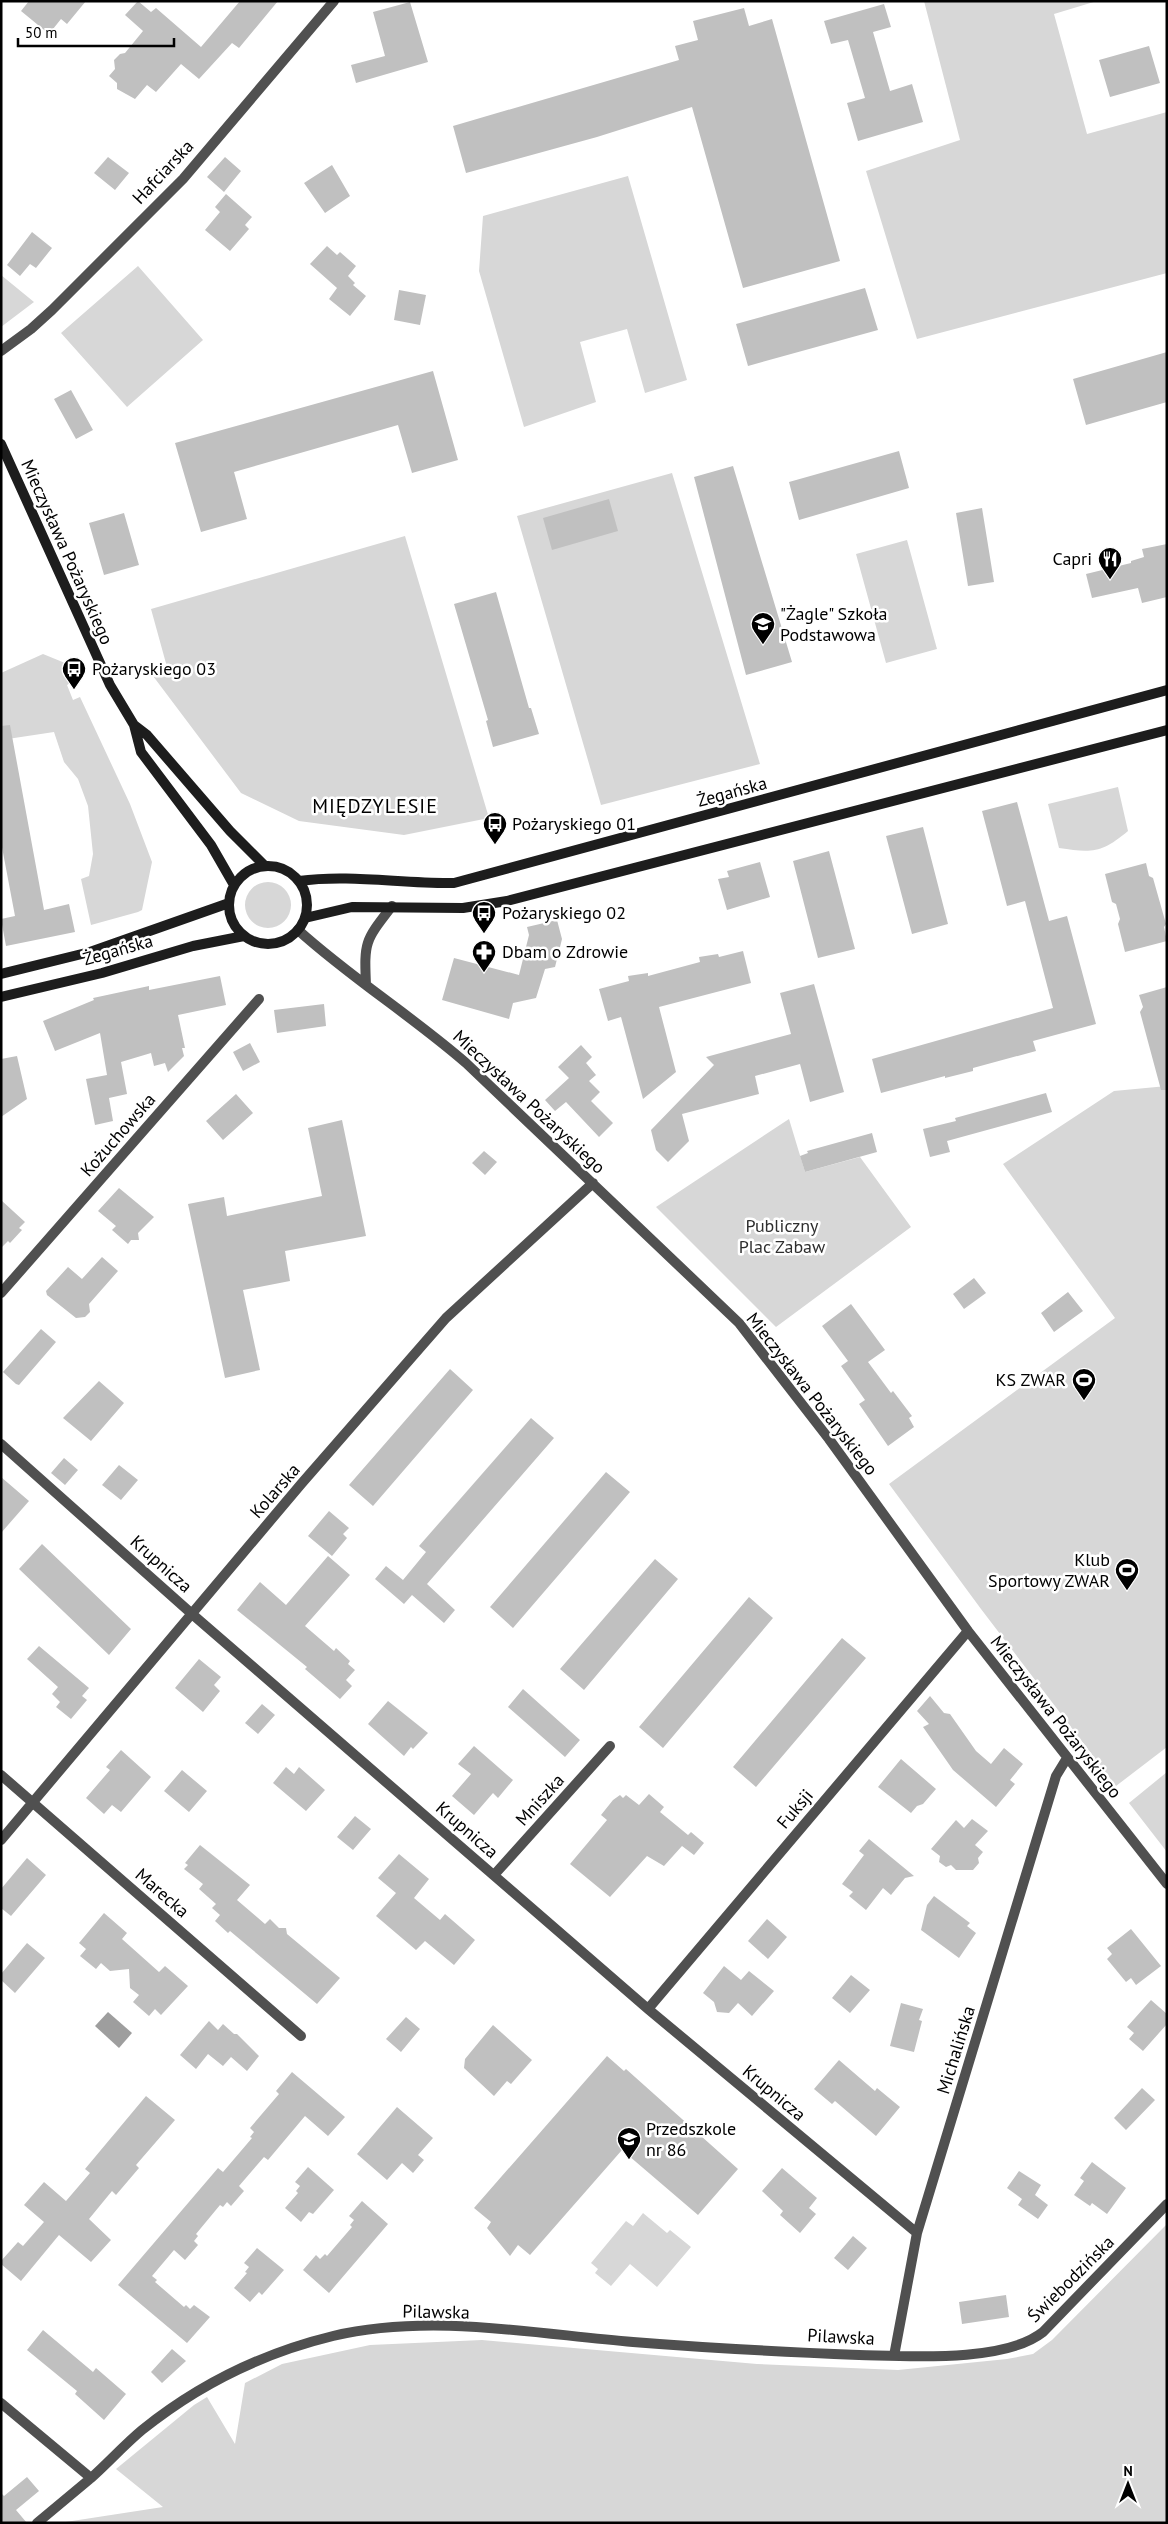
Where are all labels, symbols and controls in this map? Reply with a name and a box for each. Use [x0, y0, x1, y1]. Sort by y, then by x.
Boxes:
scale bar [18, 15, 174, 47]
text: 50 m [25, 23, 58, 42]
street label: Hafciarska [127, 135, 198, 209]
street label: Mieczysława Pożaryskiego [16, 456, 119, 648]
restaurant icon: Capri [1097, 546, 1123, 580]
place label: Capri [1052, 547, 1092, 570]
place label: "Żagle" Szkoła Podstawowa [780, 602, 887, 646]
school or university icon: "Żagle" Szkoła Podstawowa [750, 611, 776, 645]
bus stop icon: Pożaryskiego 03 [61, 656, 87, 690]
place label: Pożaryskiego 03 [92, 657, 216, 680]
street label: Żegańska [694, 771, 769, 812]
district label: MIĘDZYLESIE [312, 793, 438, 819]
bus stop icon: Pożaryskiego 01 [482, 811, 508, 845]
place label: Pożaryskiego 01 [512, 812, 636, 835]
bus stop icon: Pożaryskiego 02 [471, 900, 497, 934]
place label: Pożaryskiego 02 [502, 901, 626, 924]
street label: Żegańska [80, 929, 155, 970]
pharmacy icon: Dbam o Zdrowie [471, 939, 497, 973]
place label: Dbam o Zdrowie [502, 940, 628, 963]
street label: Mieczysława Pożaryskiego [448, 1025, 610, 1178]
street label: Kożuchowska [75, 1088, 160, 1181]
park label: Publiczny Plac Zabaw [739, 1214, 826, 1258]
street label: Mieczysława Pożaryskiego [742, 1308, 883, 1480]
sports icon: KS ZWAR [1071, 1367, 1097, 1401]
place label: KS ZWAR [996, 1368, 1066, 1391]
street label: Kolarska [245, 1459, 305, 1523]
street label: Krupnicza [126, 1530, 197, 1597]
place label: Klub Sportowy ZWAR [988, 1548, 1110, 1592]
sports icon: Klub Sportowy ZWAR [1114, 1557, 1140, 1591]
street label: Mieczysława Pożaryskiego [986, 1631, 1127, 1803]
street label: Mniszka [510, 1769, 569, 1830]
street label: Fuksji [771, 1784, 818, 1833]
street label: Krupnicza [431, 1796, 503, 1863]
street label: Marecka [131, 1863, 194, 1922]
street label: Michalińska [931, 2003, 980, 2097]
street label: Krupnicza [738, 2060, 811, 2126]
place label: Przedszkole nr 86 [646, 2117, 736, 2161]
school or university icon: Przedszkole nr 86 [616, 2126, 642, 2160]
street label: Świebodzińska [1022, 2230, 1119, 2327]
street label: Pilawska [402, 2299, 470, 2324]
street label: Pilawska [807, 2323, 875, 2350]
north arrow [1103, 2459, 1153, 2509]
text: N [1123, 2462, 1133, 2480]

